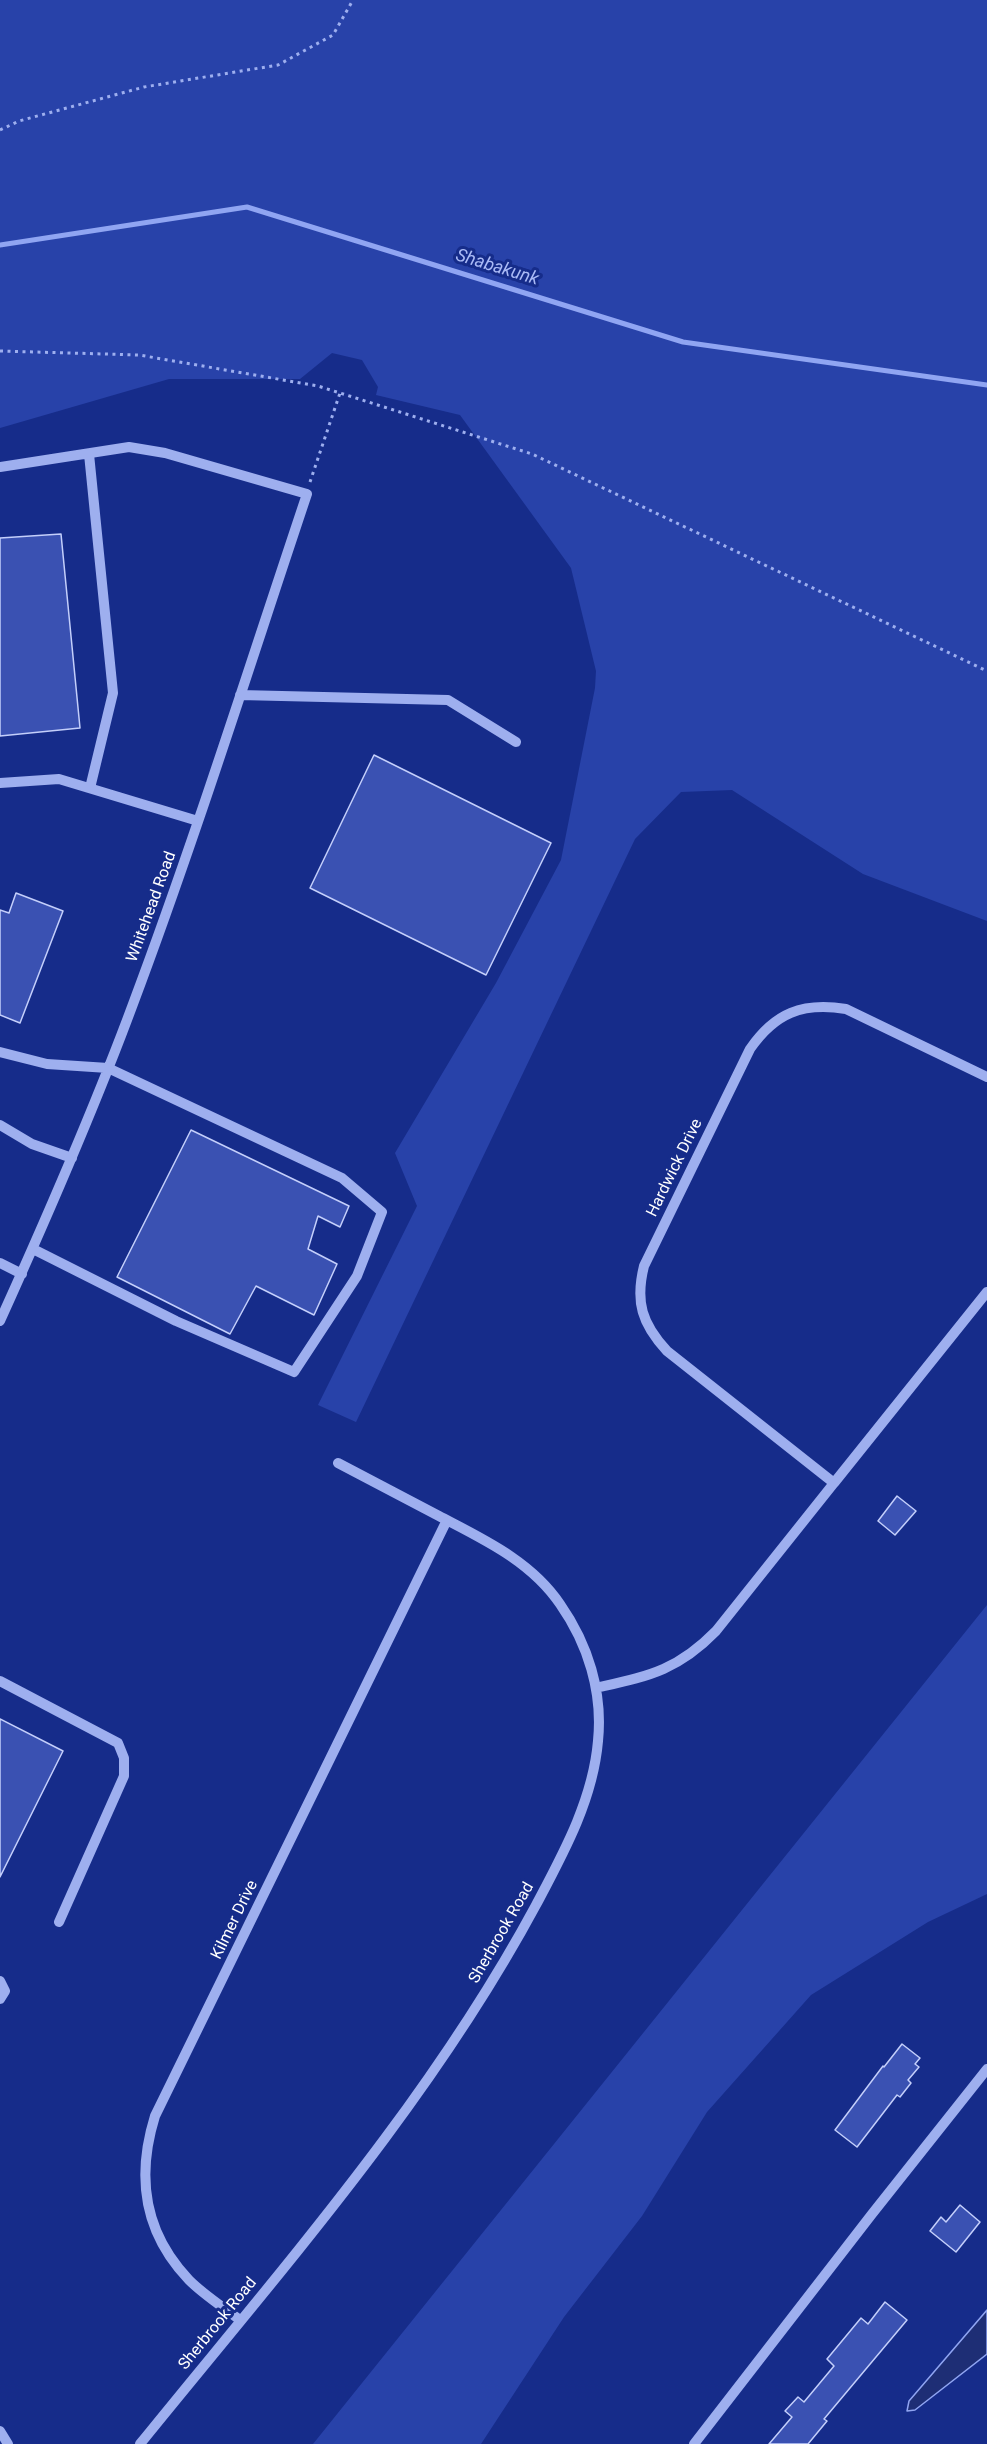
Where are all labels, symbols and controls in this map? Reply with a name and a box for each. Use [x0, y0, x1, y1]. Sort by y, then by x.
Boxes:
water label: Shabakunk [453, 245, 541, 291]
street label: Whitehead Road [123, 849, 181, 965]
street label: Hardwick Drive [643, 1116, 707, 1220]
street label: Kilmer Drive [208, 1877, 262, 1963]
street label: Sherbrook Road [465, 1879, 539, 1987]
street label: Sherbrook Road [175, 2274, 261, 2374]

